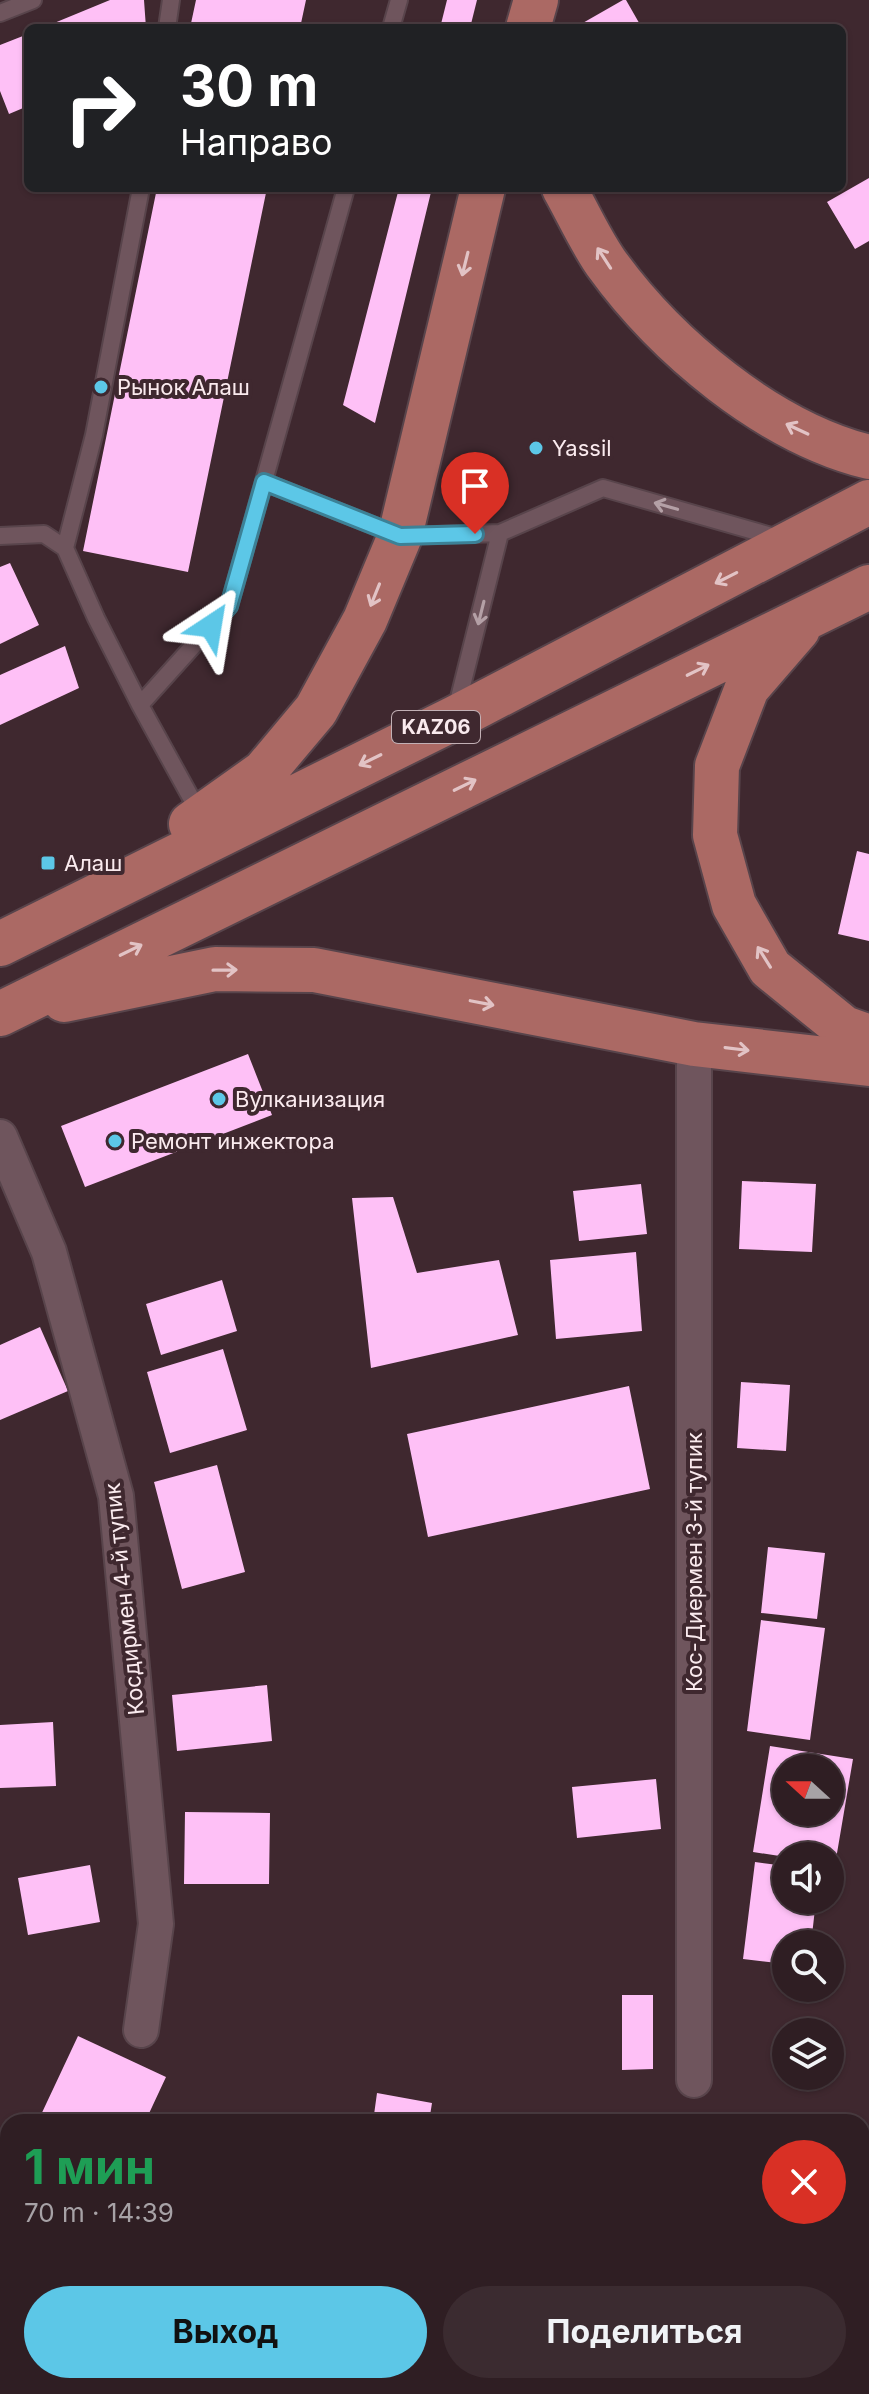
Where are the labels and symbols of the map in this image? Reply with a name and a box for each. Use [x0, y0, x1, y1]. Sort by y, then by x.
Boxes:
one-way arrow [596, 248, 613, 270]
one-way arrow [457, 250, 472, 276]
place label: Рынок Алаш [117, 374, 250, 400]
marker: Рынок Алаш [92, 378, 110, 396]
one-way arrow [785, 421, 809, 436]
place label: Yassil [552, 435, 612, 461]
marker: Yassil [527, 439, 545, 457]
pin [441, 452, 509, 534]
one-way arrow [654, 498, 680, 513]
one-way arrow [714, 571, 738, 587]
one-way arrow [367, 582, 382, 607]
position arrow [169, 584, 253, 668]
one-way arrow [472, 600, 487, 625]
one-way arrow [686, 662, 710, 677]
road number: KАZ06 [392, 711, 480, 743]
one-way arrow [358, 753, 382, 768]
one-way arrow [452, 777, 476, 792]
place label: Алаш [64, 850, 122, 876]
marker: Алаш [39, 854, 57, 872]
one-way arrow [119, 941, 143, 957]
one-way arrow [756, 946, 772, 969]
one-way arrow [211, 962, 238, 977]
one-way arrow [468, 996, 494, 1011]
one-way arrow [724, 1042, 750, 1057]
place label: Вулканизация [235, 1086, 385, 1112]
marker: Вулканизация [210, 1090, 228, 1108]
place label: Ремонт инжектора [131, 1128, 335, 1154]
marker: Ремонт инжектора [106, 1132, 124, 1150]
street label: Кос-Диермен 3-й тупик [681, 1432, 707, 1692]
street label: Косдирмен 4-й тупик [99, 1482, 149, 1716]
north arrow [772, 1754, 844, 1826]

